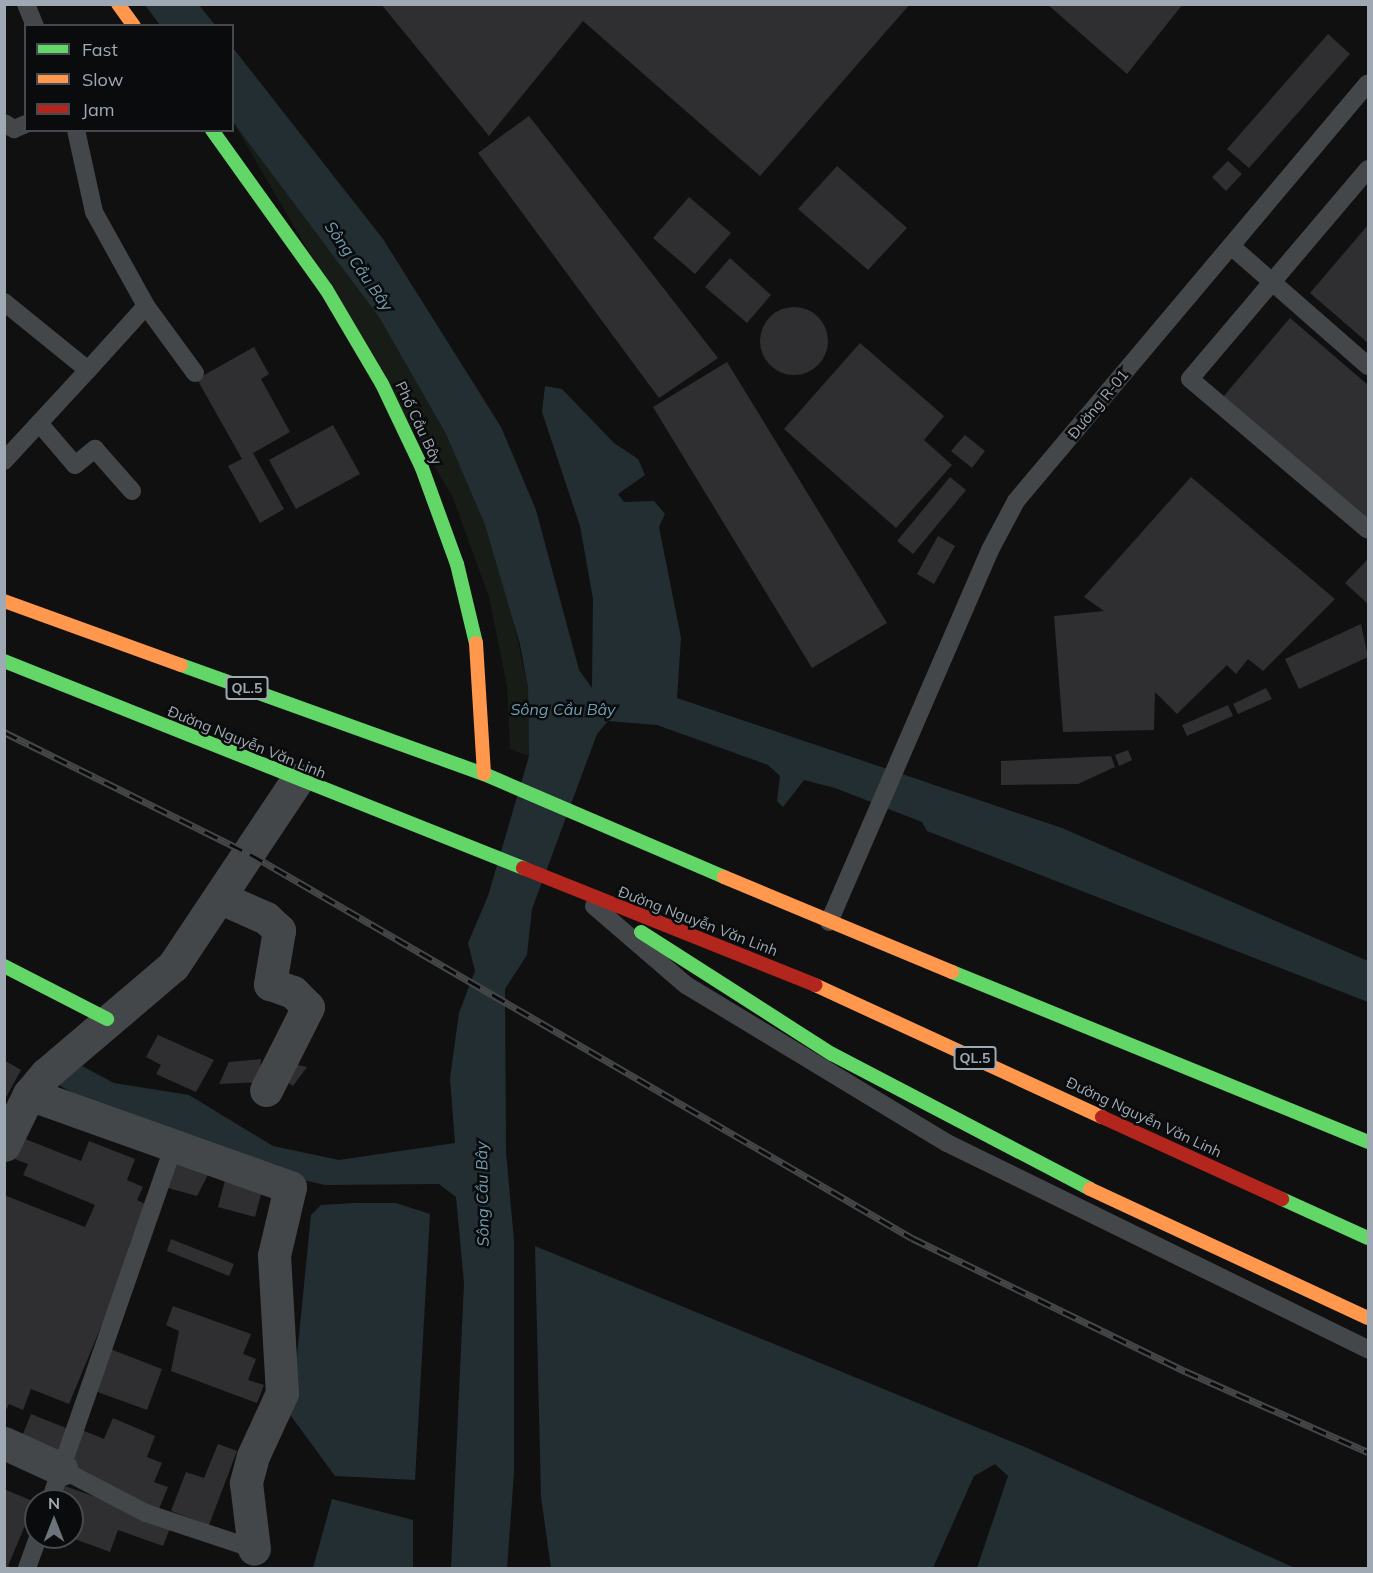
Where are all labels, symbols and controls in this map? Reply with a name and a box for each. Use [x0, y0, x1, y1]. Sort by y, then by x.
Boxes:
legend [24, 24, 234, 132]
text: Fast [82, 38, 118, 61]
text: Slow [82, 68, 123, 91]
text: Jam [82, 98, 115, 121]
water label: Sông Cầu Bây [321, 217, 397, 315]
street label: Đường R-01 [1064, 366, 1132, 442]
street label: Phố Cầu Bây [392, 378, 446, 468]
road number: QL.5 [224, 677, 270, 699]
water label: Sông Cầu Bây [510, 699, 616, 719]
street label: Đường Nguyễn Văn Linh [165, 702, 329, 782]
street label: Đường Nguyễn Văn Linh [616, 882, 780, 960]
road number: QL.5 [952, 1047, 998, 1069]
street label: Đường Nguyễn Văn Linh [1063, 1073, 1225, 1161]
water label: Sông Cầu Bây [471, 1141, 493, 1247]
north arrow [24, 1489, 84, 1549]
text: N [48, 1493, 60, 1513]

